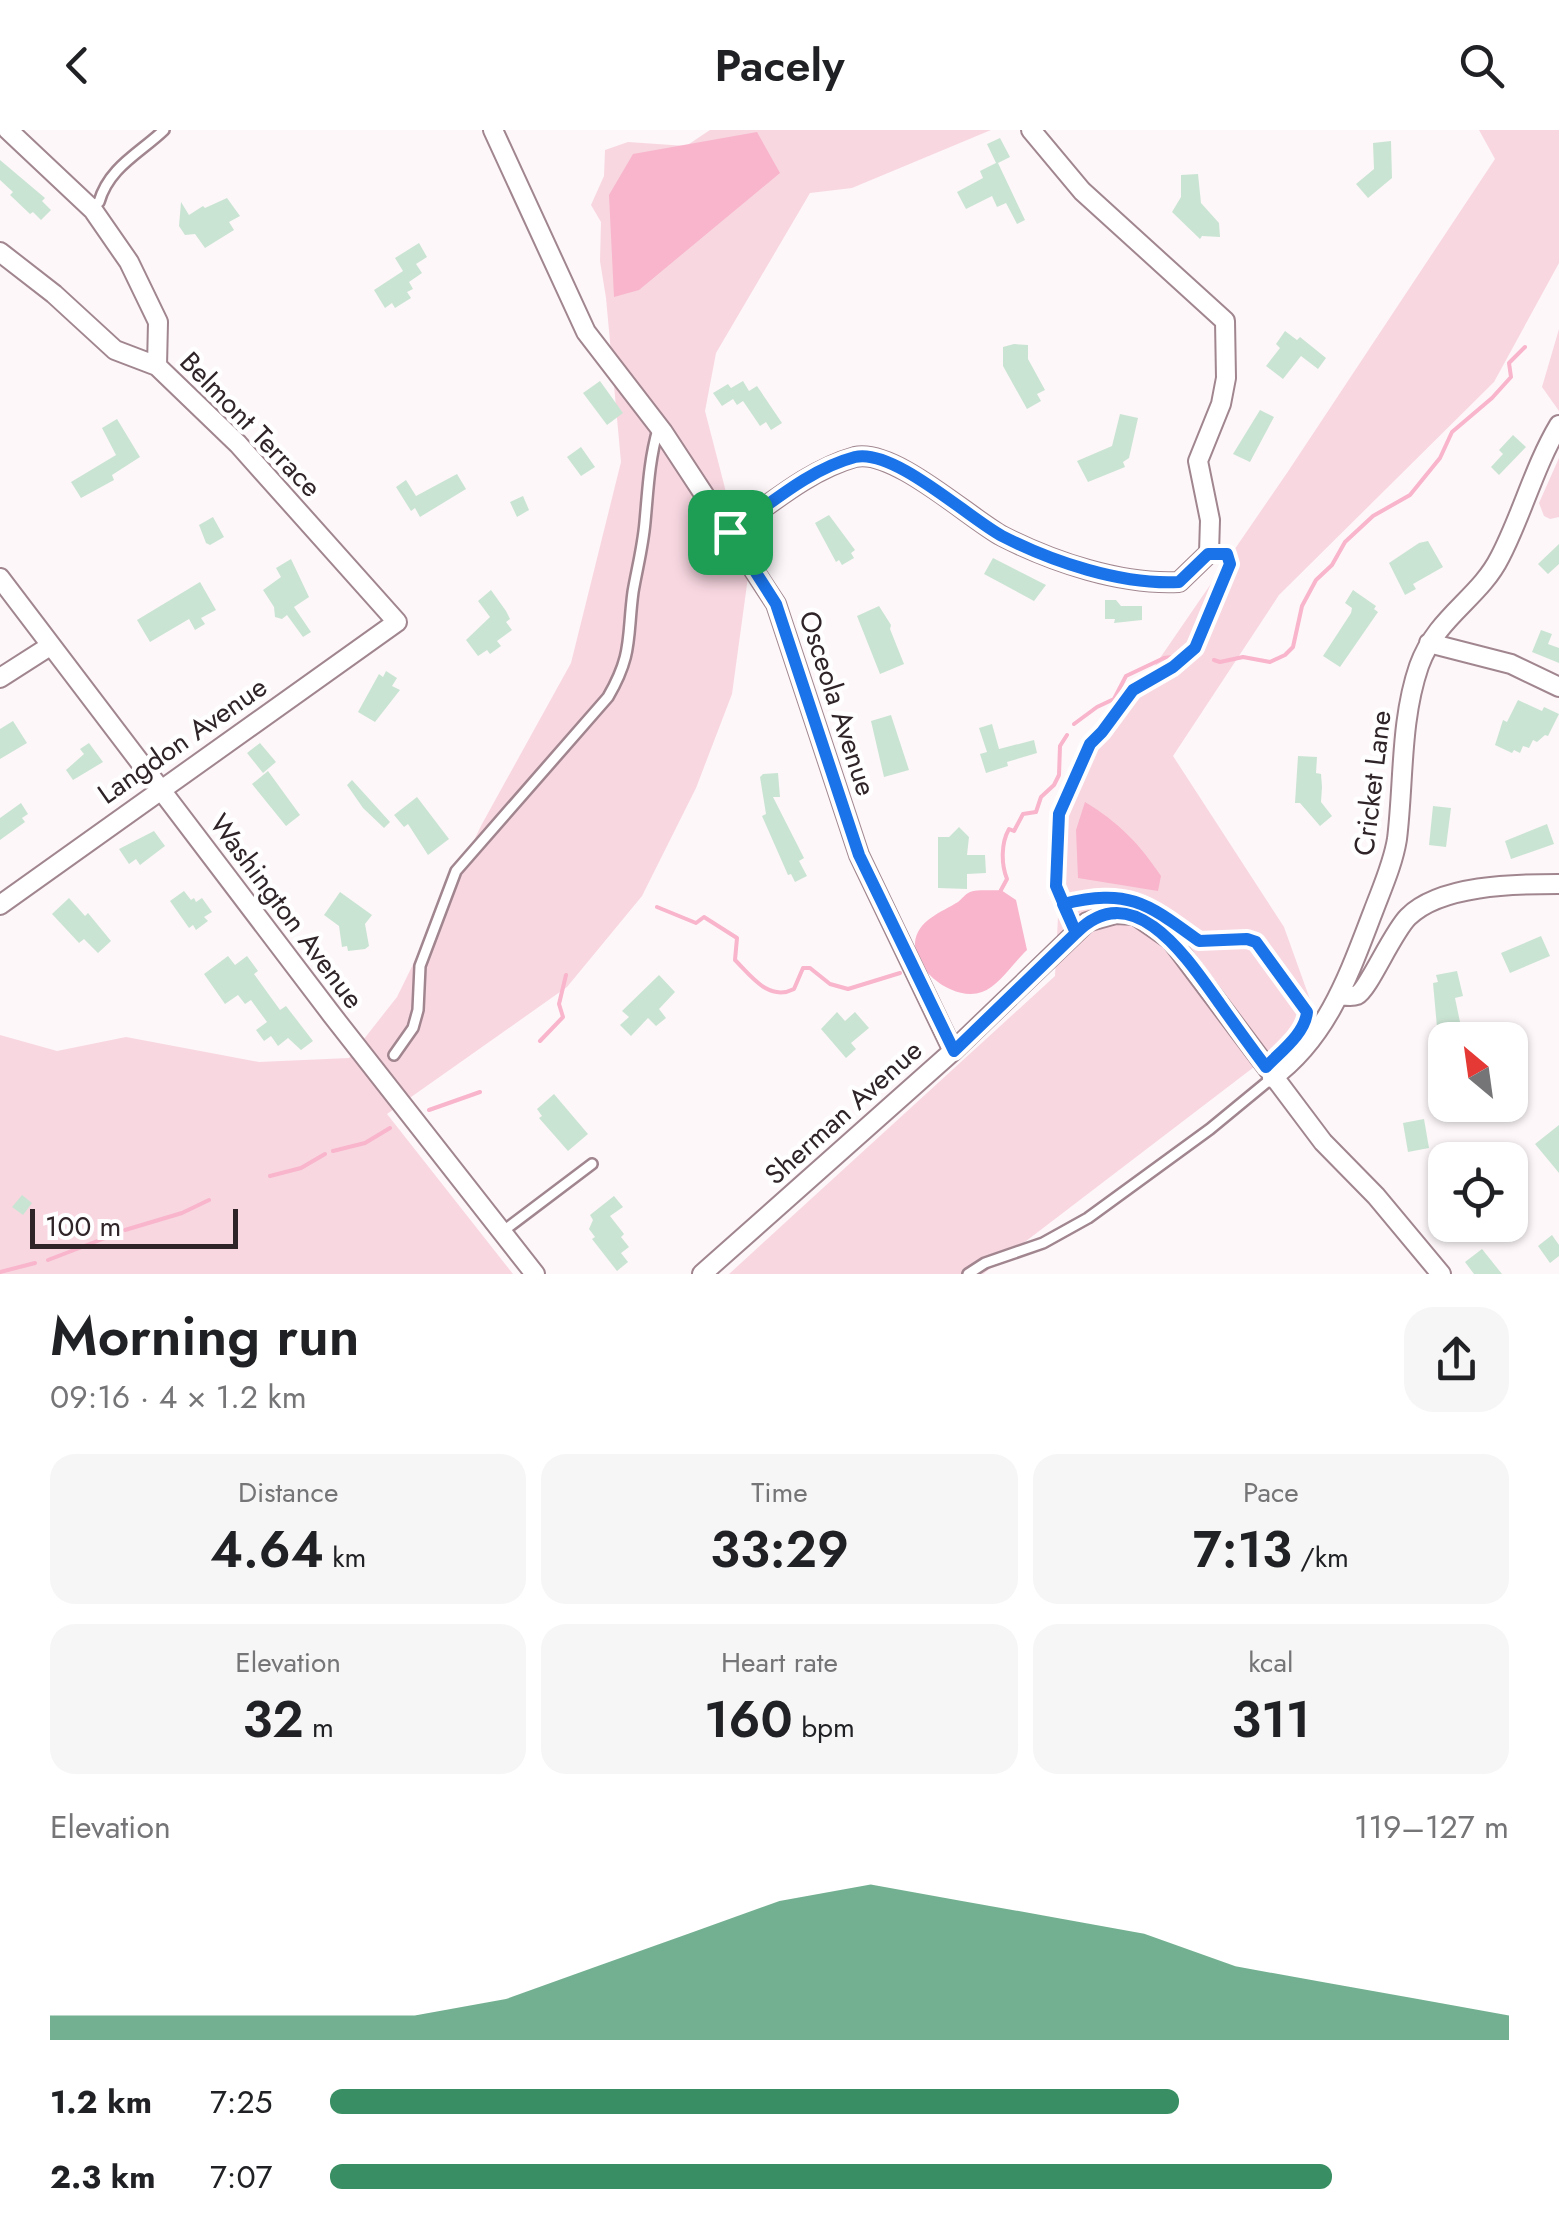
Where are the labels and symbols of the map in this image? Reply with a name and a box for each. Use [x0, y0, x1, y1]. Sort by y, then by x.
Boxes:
street label: Belmont Terrace [170, 342, 331, 506]
pin [688, 490, 773, 575]
street label: Osceola Avenue [788, 606, 887, 801]
street label: Langdon Avenue [89, 667, 275, 814]
street label: Cricket Lane [1343, 708, 1402, 858]
street label: Washington Avenue [200, 805, 374, 1017]
north arrow [1428, 1022, 1528, 1122]
street label: Sherman Avenue [755, 1030, 931, 1194]
scale bar [30, 1204, 238, 1248]

